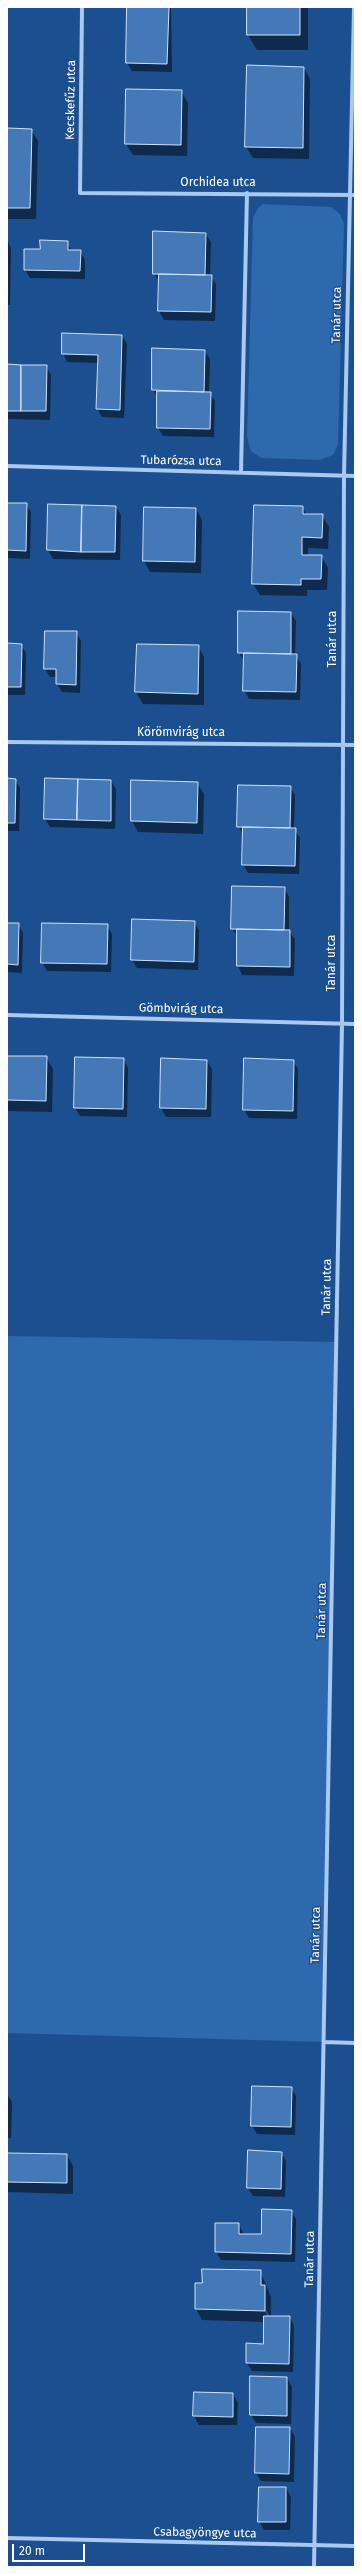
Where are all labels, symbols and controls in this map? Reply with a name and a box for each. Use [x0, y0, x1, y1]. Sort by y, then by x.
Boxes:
street label: Kecskefűz utca [63, 60, 79, 140]
street label: Orchidea utca [180, 176, 256, 190]
street label: Tanár utca [329, 286, 345, 344]
street label: Tubarózsa utca [140, 453, 222, 469]
street label: Tanár utca [326, 611, 340, 667]
street label: Körömvirág utca [137, 726, 225, 740]
street label: Tanár utca [325, 935, 339, 991]
street label: Gömbvirág utca [139, 1001, 223, 1017]
street label: Tanár utca [319, 1258, 335, 1316]
street label: Tanár utca [314, 1582, 330, 1640]
street label: Tanár utca [308, 1906, 324, 1964]
street label: Tanár utca [302, 2230, 318, 2288]
street label: Csabagyöngye utca [153, 2525, 257, 2541]
scale bar [14, 2536, 87, 2562]
text: 20 m [19, 2544, 45, 2558]

